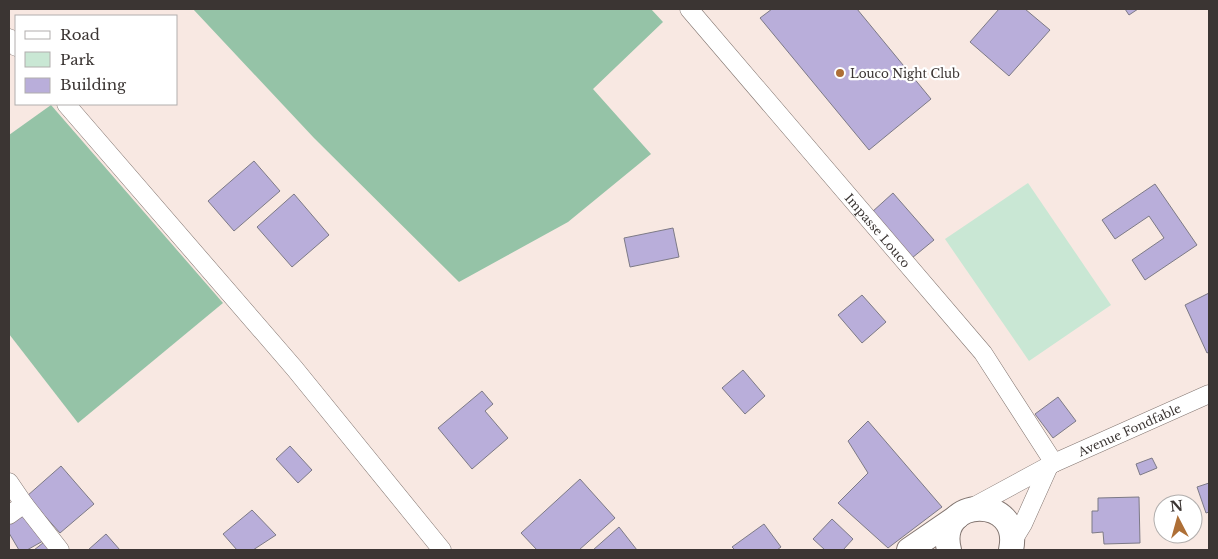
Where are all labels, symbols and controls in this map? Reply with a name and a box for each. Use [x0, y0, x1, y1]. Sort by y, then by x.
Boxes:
legend [15, 15, 178, 105]
text: Road [60, 25, 100, 44]
text: Park [60, 50, 96, 69]
place label: Louco Night Club [850, 66, 960, 81]
marker: Louco Night Club [834, 67, 846, 79]
text: Building [60, 75, 127, 94]
street label: Impasse Louco [842, 190, 914, 270]
street label: Avenue Fondfable [1074, 400, 1183, 459]
north arrow [1153, 494, 1203, 544]
text: N [1169, 496, 1184, 516]

